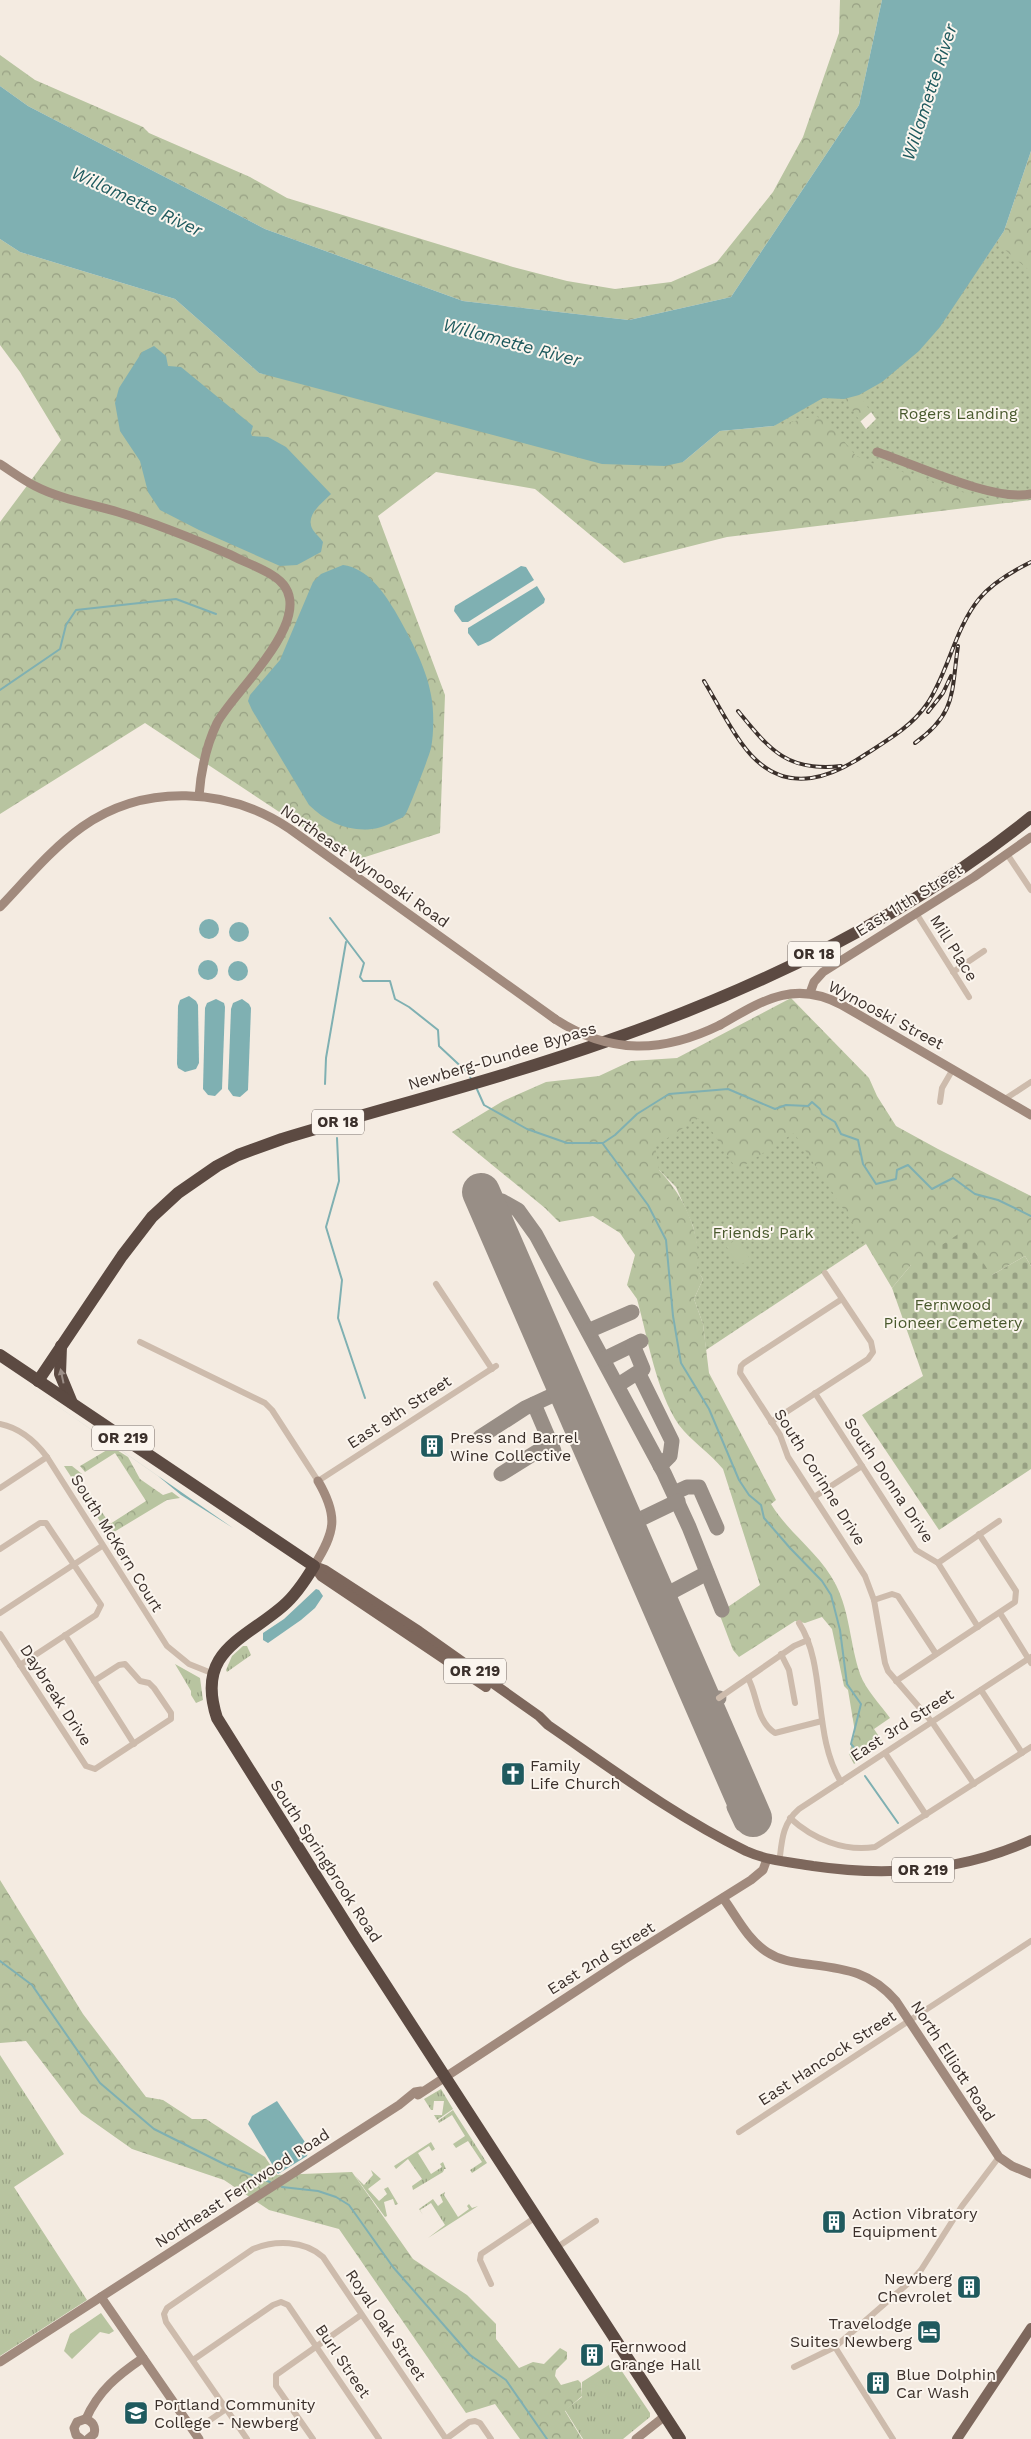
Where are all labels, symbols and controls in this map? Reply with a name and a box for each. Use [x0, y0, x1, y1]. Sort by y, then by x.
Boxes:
water label: Willamette River [897, 20, 961, 163]
water label: Willamette River [68, 161, 207, 241]
water label: Willamette River [441, 313, 584, 371]
park label: Rogers Landing [898, 404, 1018, 423]
street label: Northeast Wynooski Road [277, 800, 453, 932]
street label: East 11th Street [852, 859, 966, 940]
street label: Mill Place [926, 911, 982, 985]
road number: OR 18 [788, 942, 840, 966]
street label: Wynooski Street [825, 977, 947, 1054]
street label: Newberg-Dundee Bypass [405, 1018, 599, 1094]
road number: OR 18 [312, 1110, 364, 1134]
park label: Friends' Park [713, 1223, 813, 1242]
park label: Fernwood Pioneer Cemetery [884, 1295, 1023, 1332]
one-way arrow [58, 1368, 66, 1383]
street label: East 9th Street [344, 1371, 455, 1453]
street label: South Corinne Drive [770, 1405, 870, 1549]
street label: South Donna Drive [840, 1414, 938, 1546]
road number: OR 219 [92, 1426, 154, 1450]
place label: Press and Barrel Wine Collective [450, 1428, 579, 1465]
building icon: Press and Barrel Wine Collective [419, 1433, 445, 1459]
street label: South McKern Court [67, 1471, 167, 1615]
street label: Daybreak Drive [16, 1641, 96, 1749]
road number: OR 219 [444, 1658, 506, 1684]
street label: East 3rd Street [847, 1684, 957, 1765]
place label: Family Life Church [530, 1756, 620, 1793]
church icon: Family Life Church [500, 1761, 526, 1787]
street label: South Springbrook Road [266, 1776, 386, 1946]
road number: OR 219 [892, 1858, 954, 1882]
street label: East 2nd Street [544, 1917, 658, 1999]
street label: North Elliott Road [907, 1997, 999, 2125]
street label: East Hancock Street [755, 2006, 900, 2110]
street label: Northeast Fernwood Road [151, 2124, 333, 2252]
place label: Action Vibratory Equipment [852, 2204, 978, 2241]
building icon: Action Vibratory Equipment [821, 2209, 847, 2235]
street label: Royal Oak Street [342, 2266, 430, 2384]
place label: Newberg Chevrolet [877, 2269, 952, 2306]
building icon: Newberg Chevrolet [956, 2274, 982, 2300]
place label: Travelodge Suites Newberg [790, 2314, 912, 2351]
hotel icon: Travelodge Suites Newberg [916, 2319, 942, 2345]
street label: Burl Street [311, 2321, 375, 2402]
place label: Fernwood Grange Hall [610, 2337, 701, 2374]
building icon: Fernwood Grange Hall [579, 2342, 605, 2368]
place label: Blue Dolphin Car Wash [896, 2365, 996, 2402]
building icon: Blue Dolphin Car Wash [865, 2370, 891, 2396]
place label: Portland Community College - Newberg [154, 2395, 316, 2432]
school or university icon: Portland Community College - Newberg [123, 2400, 149, 2426]

